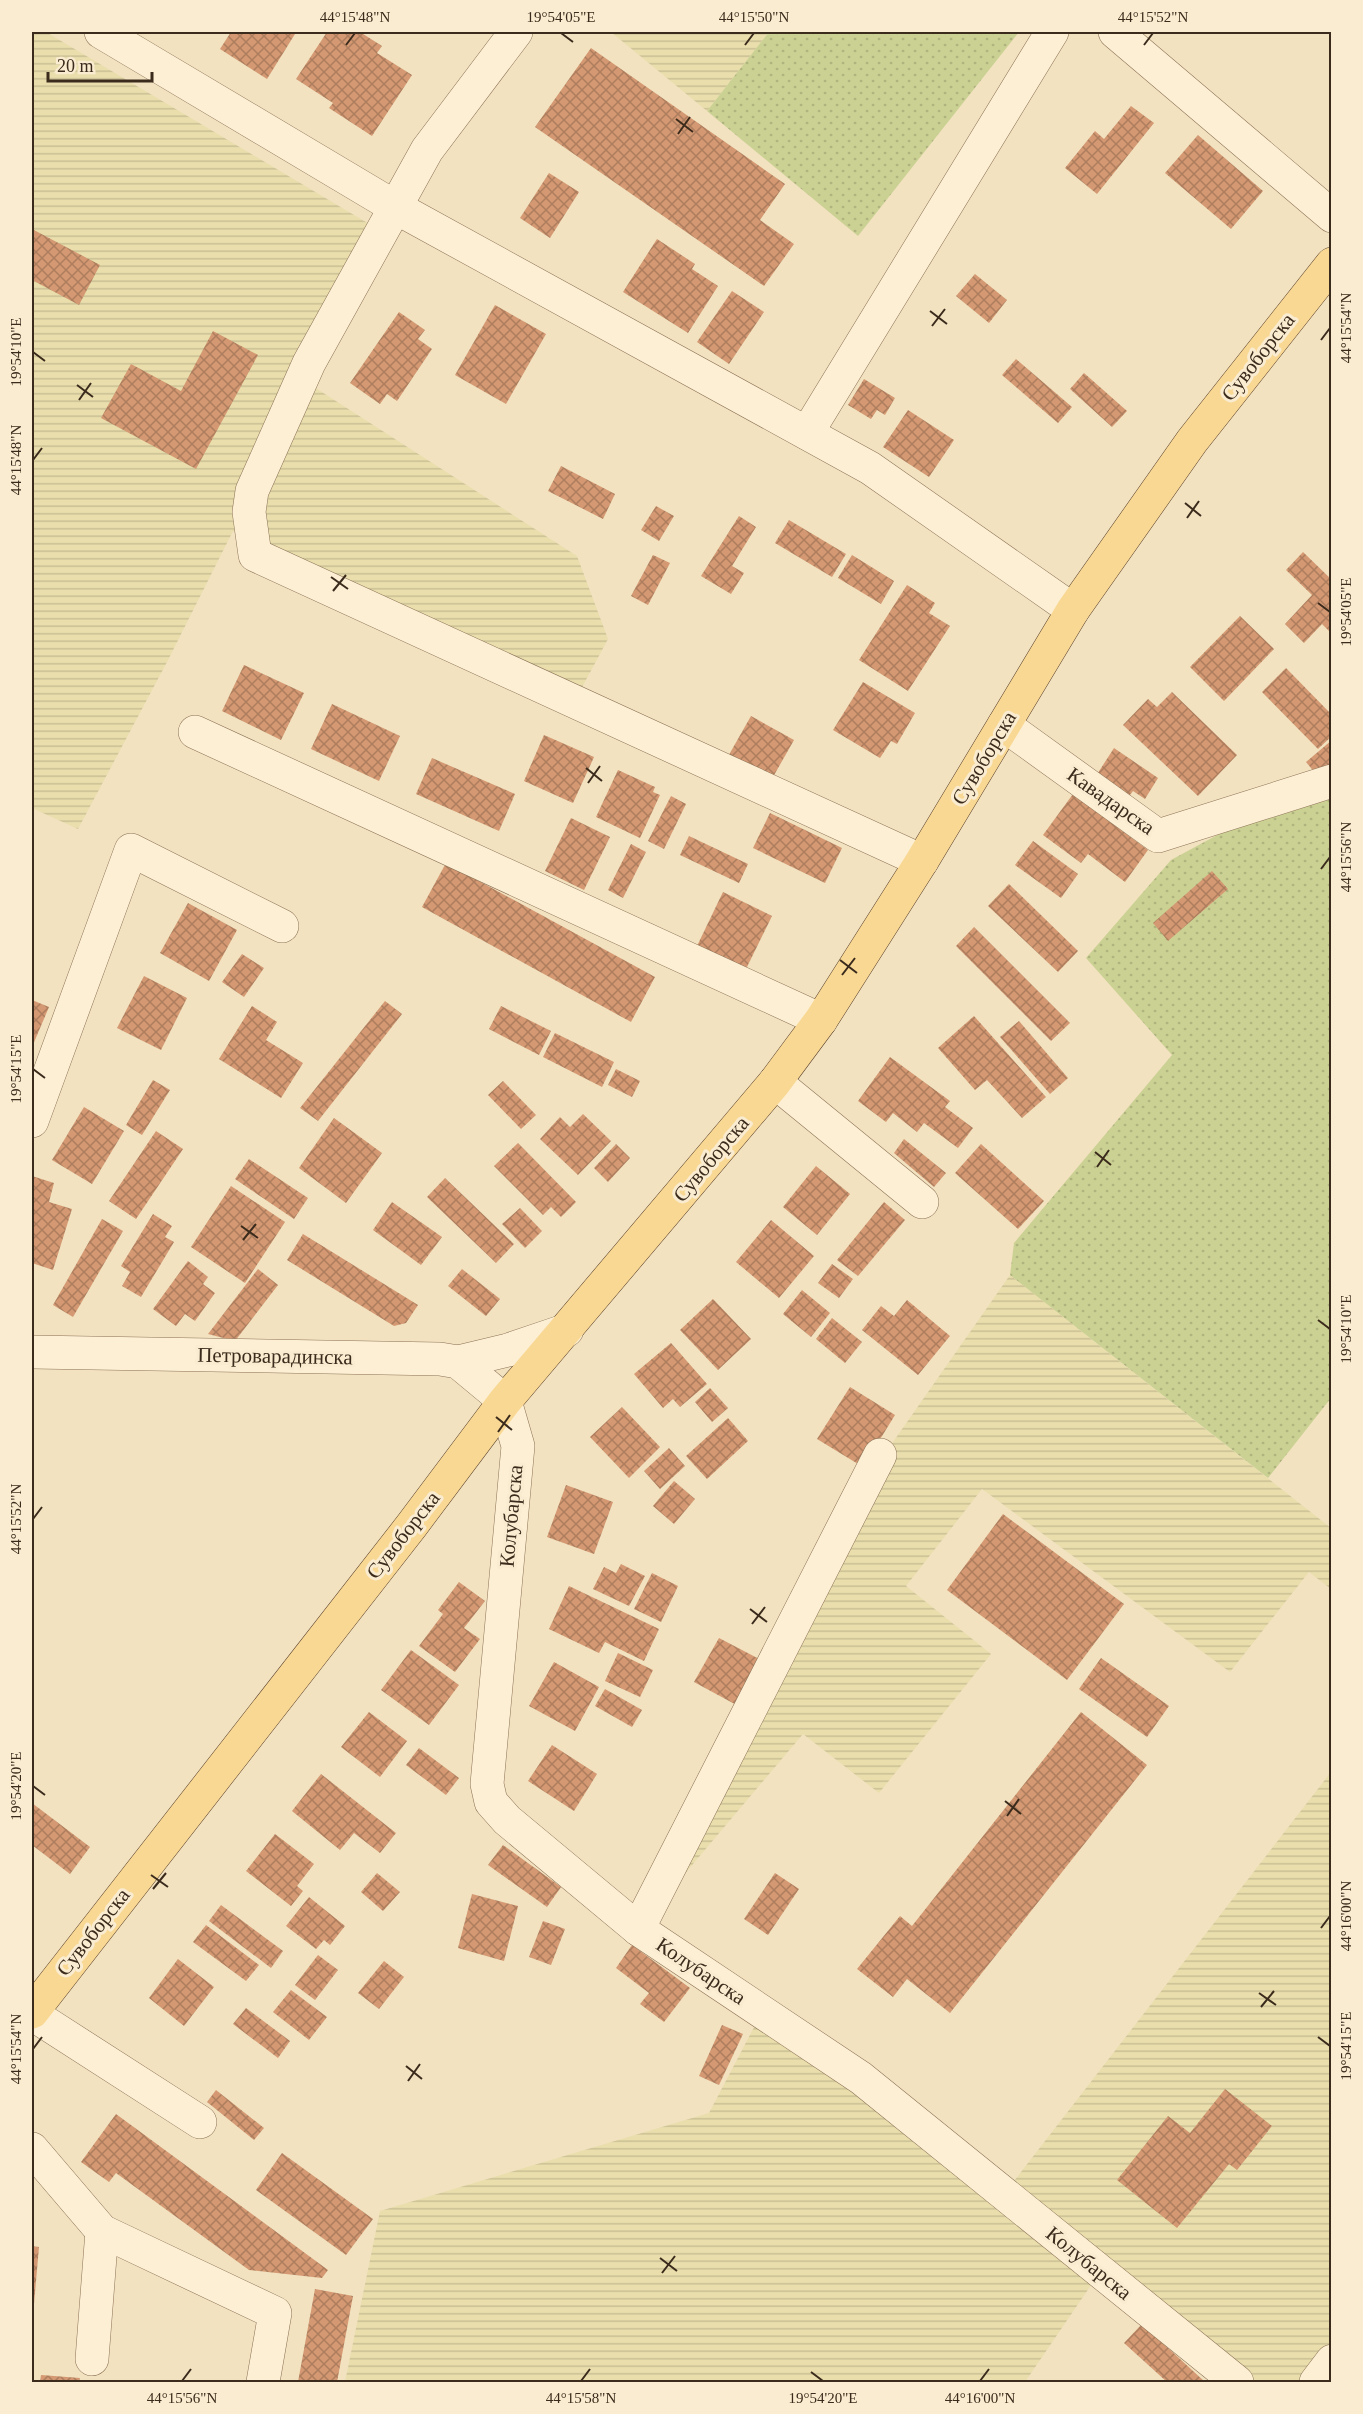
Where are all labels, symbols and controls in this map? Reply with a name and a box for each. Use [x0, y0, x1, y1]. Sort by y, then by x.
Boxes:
text: 44°15'48"N [320, 9, 390, 25]
text: 19°54'05"E [527, 9, 596, 25]
text: 44°15'50"N [719, 9, 789, 25]
text: 44°15'52"N [1118, 9, 1188, 25]
scale bar [48, 45, 152, 83]
text: 20 m [57, 56, 94, 76]
text: 44°15'54"N [1338, 293, 1354, 363]
street label: Сувоборска [1216, 308, 1300, 406]
text: 19°54'10"E [8, 318, 24, 387]
text: 44°15'48"N [8, 425, 24, 495]
text: 19°54'05"E [1338, 578, 1354, 647]
street label: Сувоборска [947, 706, 1022, 809]
street label: Кавадарска [1063, 762, 1160, 840]
text: 44°15'56"N [1338, 822, 1354, 892]
text: 19°54'15"E [8, 1035, 24, 1104]
street label: Сувоборска [668, 1111, 754, 1207]
text: 19°54'10"E [1338, 1295, 1354, 1364]
street label: Петроварадинска [197, 1343, 354, 1369]
street label: Колубарска [495, 1463, 527, 1568]
text: 44°15'52"N [8, 1484, 24, 1554]
street label: Сувоборска [361, 1486, 445, 1584]
text: 19°54'20"E [8, 1752, 24, 1821]
text: 44°16'00"N [1338, 1881, 1354, 1951]
street label: Сувоборска [51, 1883, 135, 1981]
street label: Колубарска [652, 1932, 751, 2010]
text: 19°54'15"E [1338, 2012, 1354, 2081]
text: 44°15'54"N [8, 2014, 24, 2084]
street label: Колубарска [1041, 2221, 1137, 2305]
text: 44°15'56"N [147, 2390, 217, 2406]
text: 44°15'58"N [546, 2390, 616, 2406]
text: 19°54'20"E [789, 2390, 858, 2406]
text: 44°16'00"N [945, 2390, 1015, 2406]

